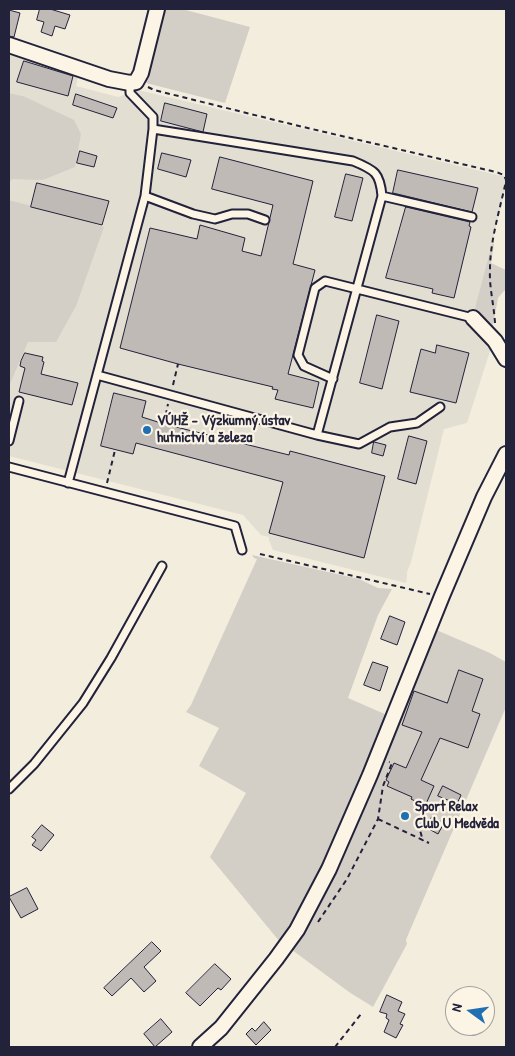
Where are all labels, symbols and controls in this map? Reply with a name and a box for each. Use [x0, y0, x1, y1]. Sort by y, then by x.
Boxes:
place label: VÚHŽ - Výzkumný ústav hutnictví a železa [157, 412, 290, 447]
marker: VÚHŽ - Výzkumný ústav hutnictví a železa [141, 424, 153, 436]
place label: Sport Relax Club U Medvěda [415, 798, 499, 833]
marker: Sport Relax Club U Medvěda [399, 810, 411, 822]
north arrow [445, 986, 495, 1036]
text: N [446, 1002, 466, 1013]

